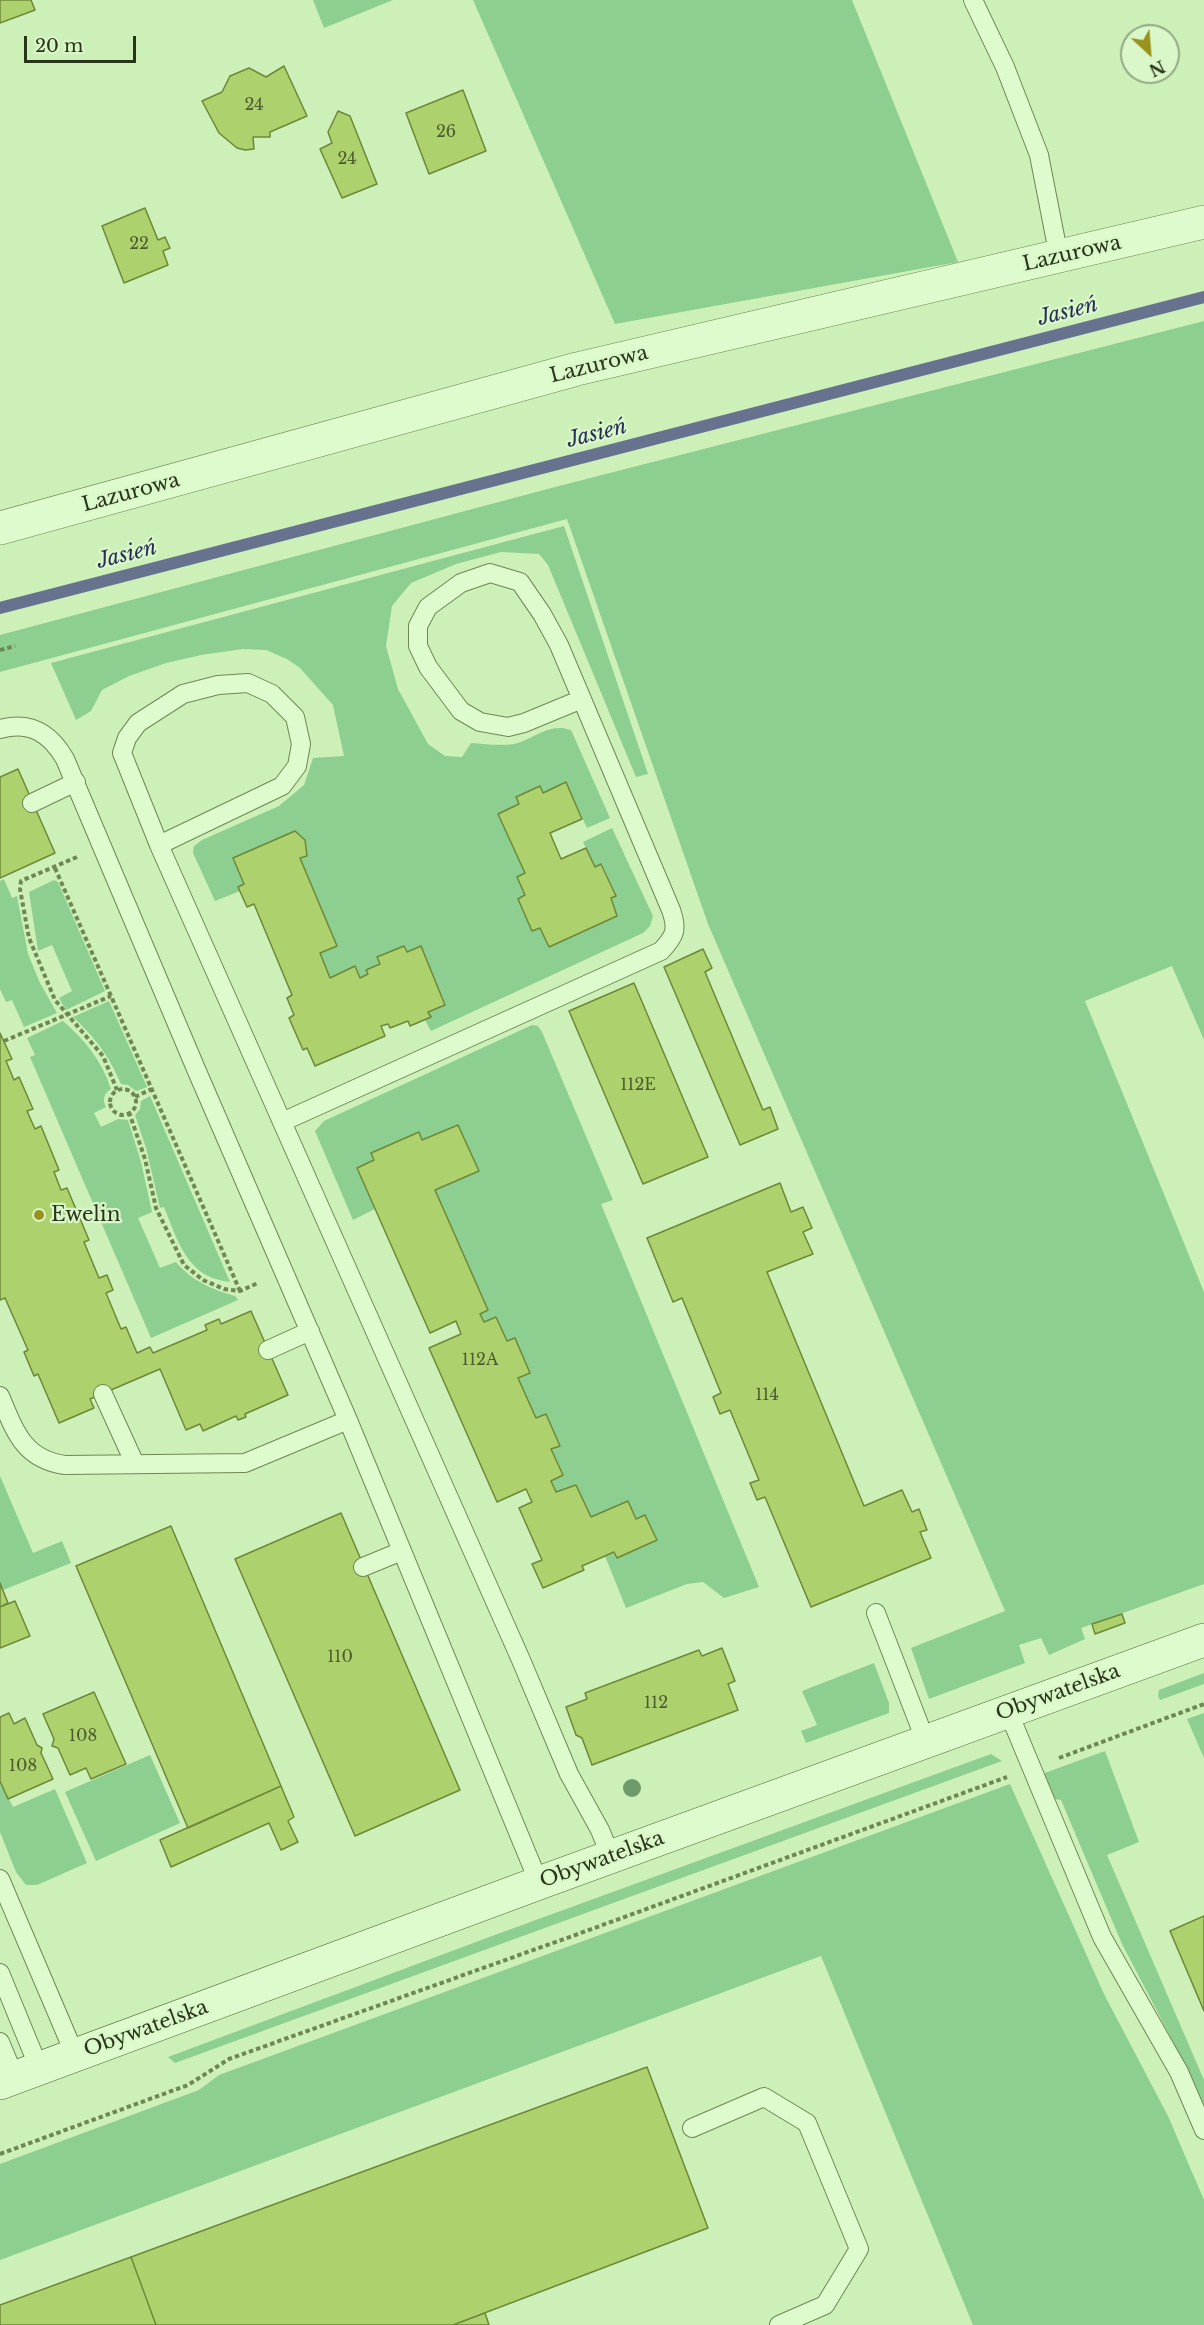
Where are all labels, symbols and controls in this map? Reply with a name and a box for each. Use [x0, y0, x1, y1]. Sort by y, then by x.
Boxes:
scale bar [27, 24, 140, 62]
north arrow [1120, 24, 1180, 84]
text: 20 m [35, 35, 83, 57]
text: N [1146, 56, 1168, 81]
house number: 24 [244, 95, 264, 115]
house number: 26 [436, 122, 456, 142]
house number: 24 [337, 149, 357, 169]
street label: Lazurowa [1021, 231, 1123, 277]
house number: 22 [129, 234, 149, 254]
water label: Jasień [1036, 292, 1100, 332]
street label: Lazurowa [548, 341, 650, 389]
water label: Jasień [565, 414, 629, 454]
street label: Lazurowa [80, 468, 182, 518]
water label: Jasień [95, 535, 159, 575]
house number: 112E [620, 1075, 656, 1095]
place label: Ewelin [51, 1203, 120, 1227]
marker: Ewelin [32, 1208, 46, 1222]
house number: 112A [462, 1350, 498, 1370]
house number: 114 [755, 1385, 779, 1405]
house number: 110 [327, 1647, 353, 1667]
street label: Obywatelska [993, 1659, 1123, 1727]
house number: 112 [644, 1693, 668, 1713]
house number: 108 [69, 1726, 97, 1746]
house number: 108 [9, 1756, 37, 1776]
street label: Obywatelska [537, 1826, 667, 1894]
street label: Obywatelska [81, 1995, 211, 2063]

